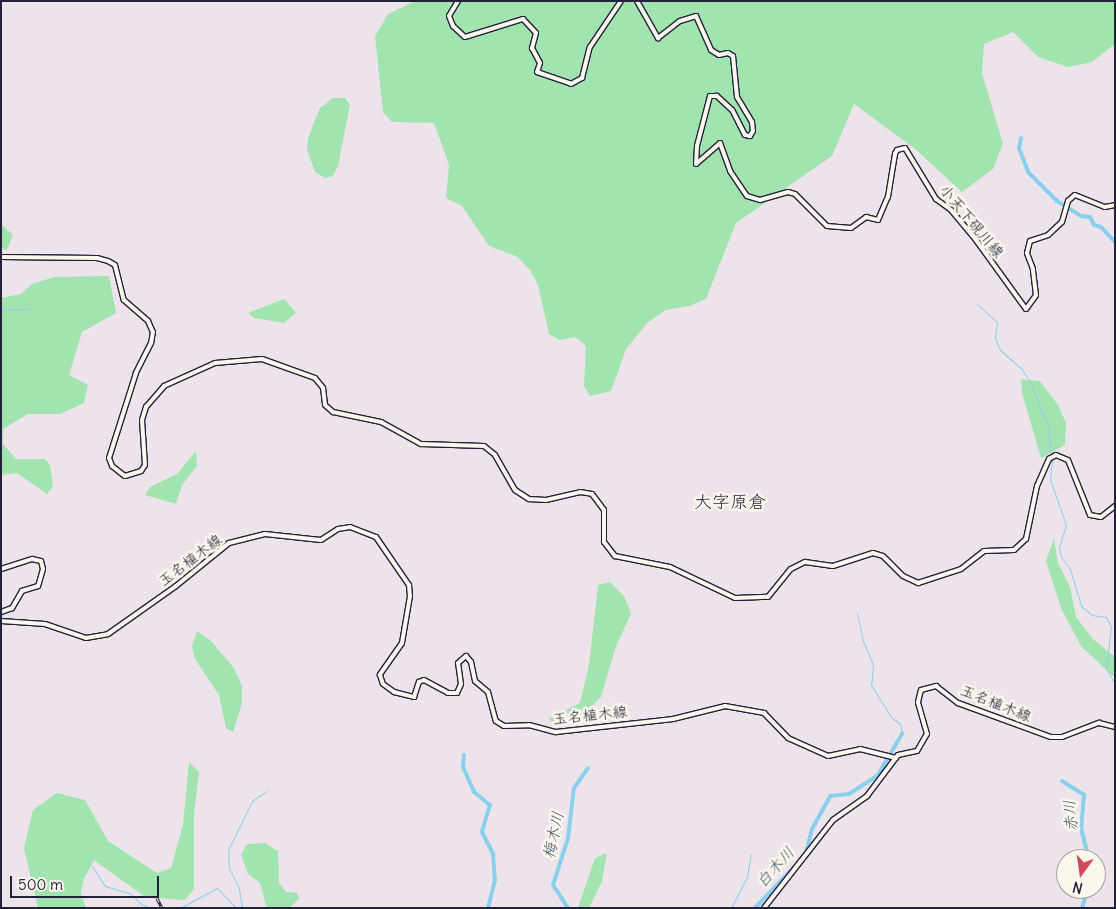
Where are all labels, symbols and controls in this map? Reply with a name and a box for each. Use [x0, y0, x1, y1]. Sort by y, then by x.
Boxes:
street label: 小天下硯川線 [936, 181, 1008, 261]
district label: 大字原倉 [694, 491, 766, 513]
street label: 玉名植木線 [155, 530, 225, 590]
street label: 玉名植木線 [958, 681, 1034, 725]
street label: 玉名植木線 [552, 702, 628, 728]
water label: 赤川 [1059, 799, 1081, 833]
water label: 梅木川 [539, 810, 567, 860]
water label: 白木川 [752, 843, 798, 891]
north arrow [1056, 849, 1106, 899]
scale bar [12, 866, 161, 898]
text: 500 m [18, 875, 63, 894]
text: N [1071, 878, 1084, 897]

